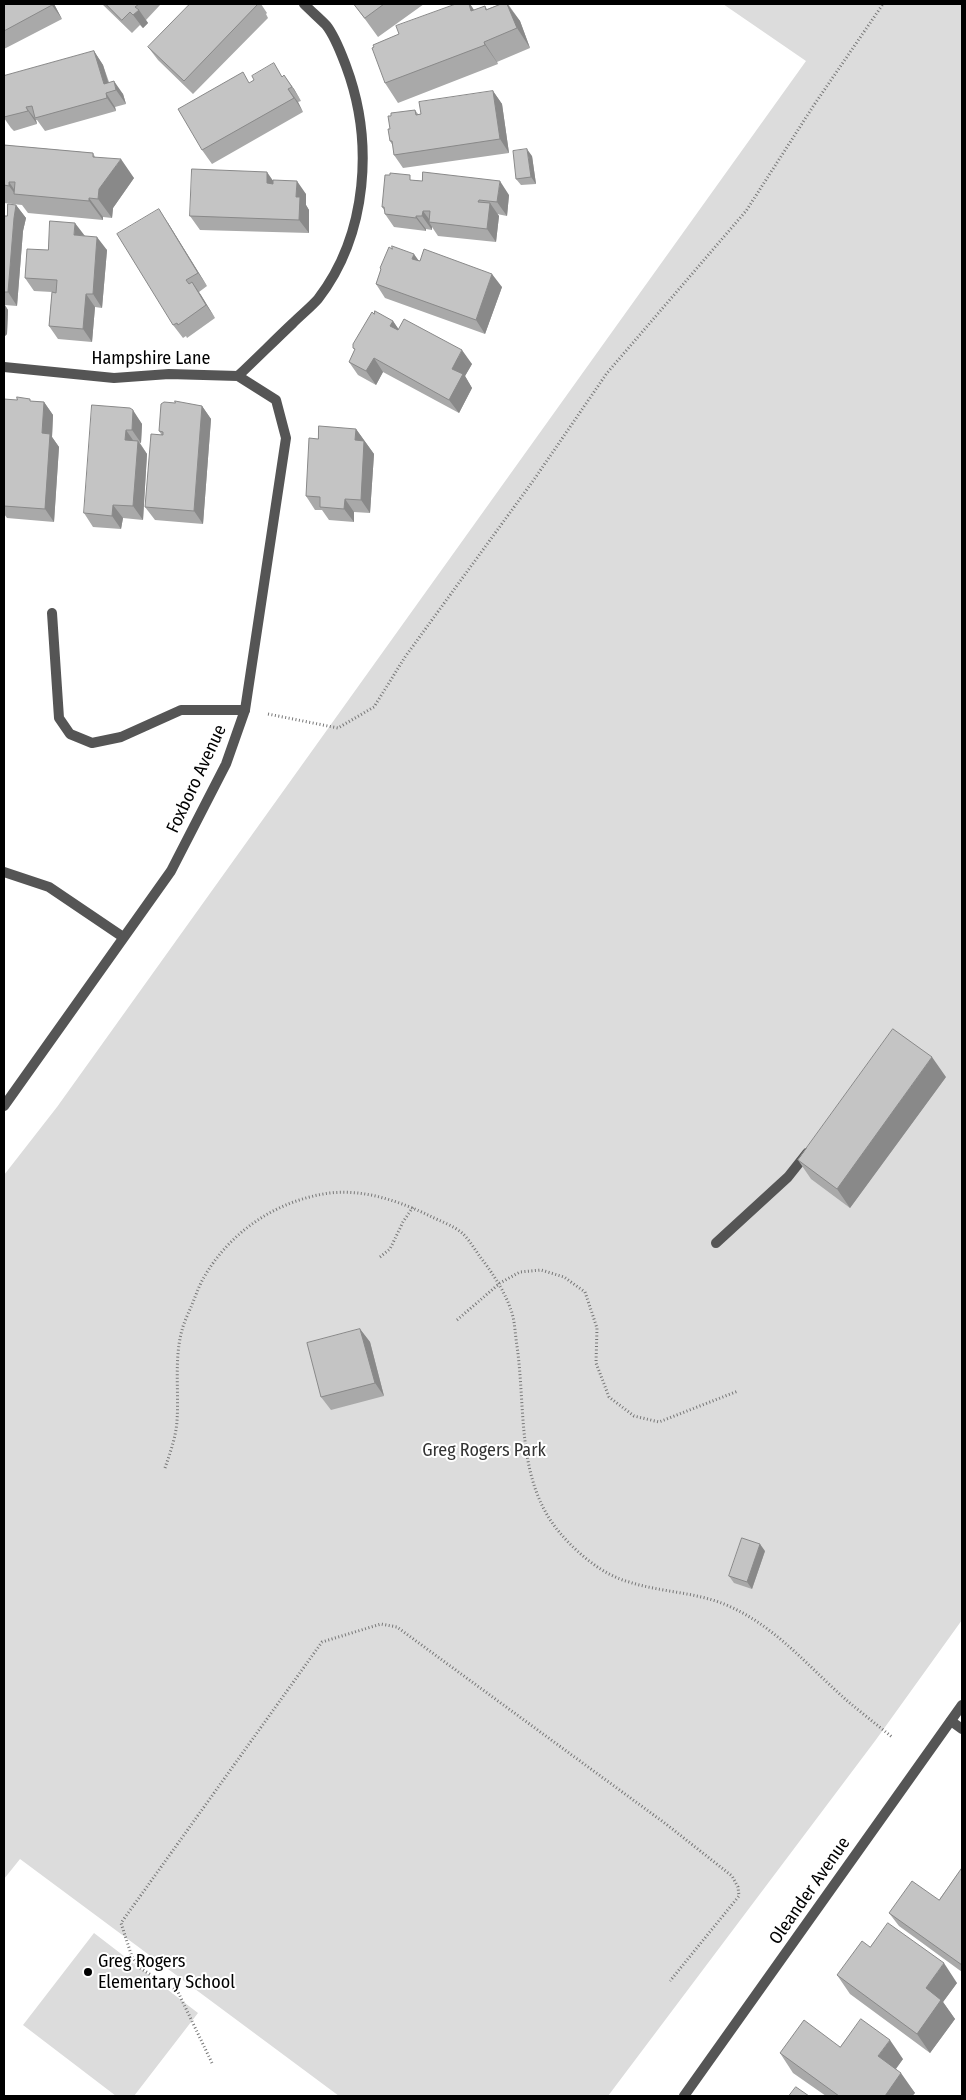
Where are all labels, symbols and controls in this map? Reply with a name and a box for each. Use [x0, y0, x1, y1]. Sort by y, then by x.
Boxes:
street label: Hampshire Lane [92, 348, 210, 370]
street label: Foxboro Avenue [162, 721, 232, 837]
park label: Greg Rogers Park [422, 1440, 546, 1462]
street label: Oleander Avenue [765, 1833, 855, 1949]
place label: Greg Rogers Elementary School [98, 1951, 235, 1994]
marker: Greg Rogers Elementary School [82, 1966, 94, 1978]

